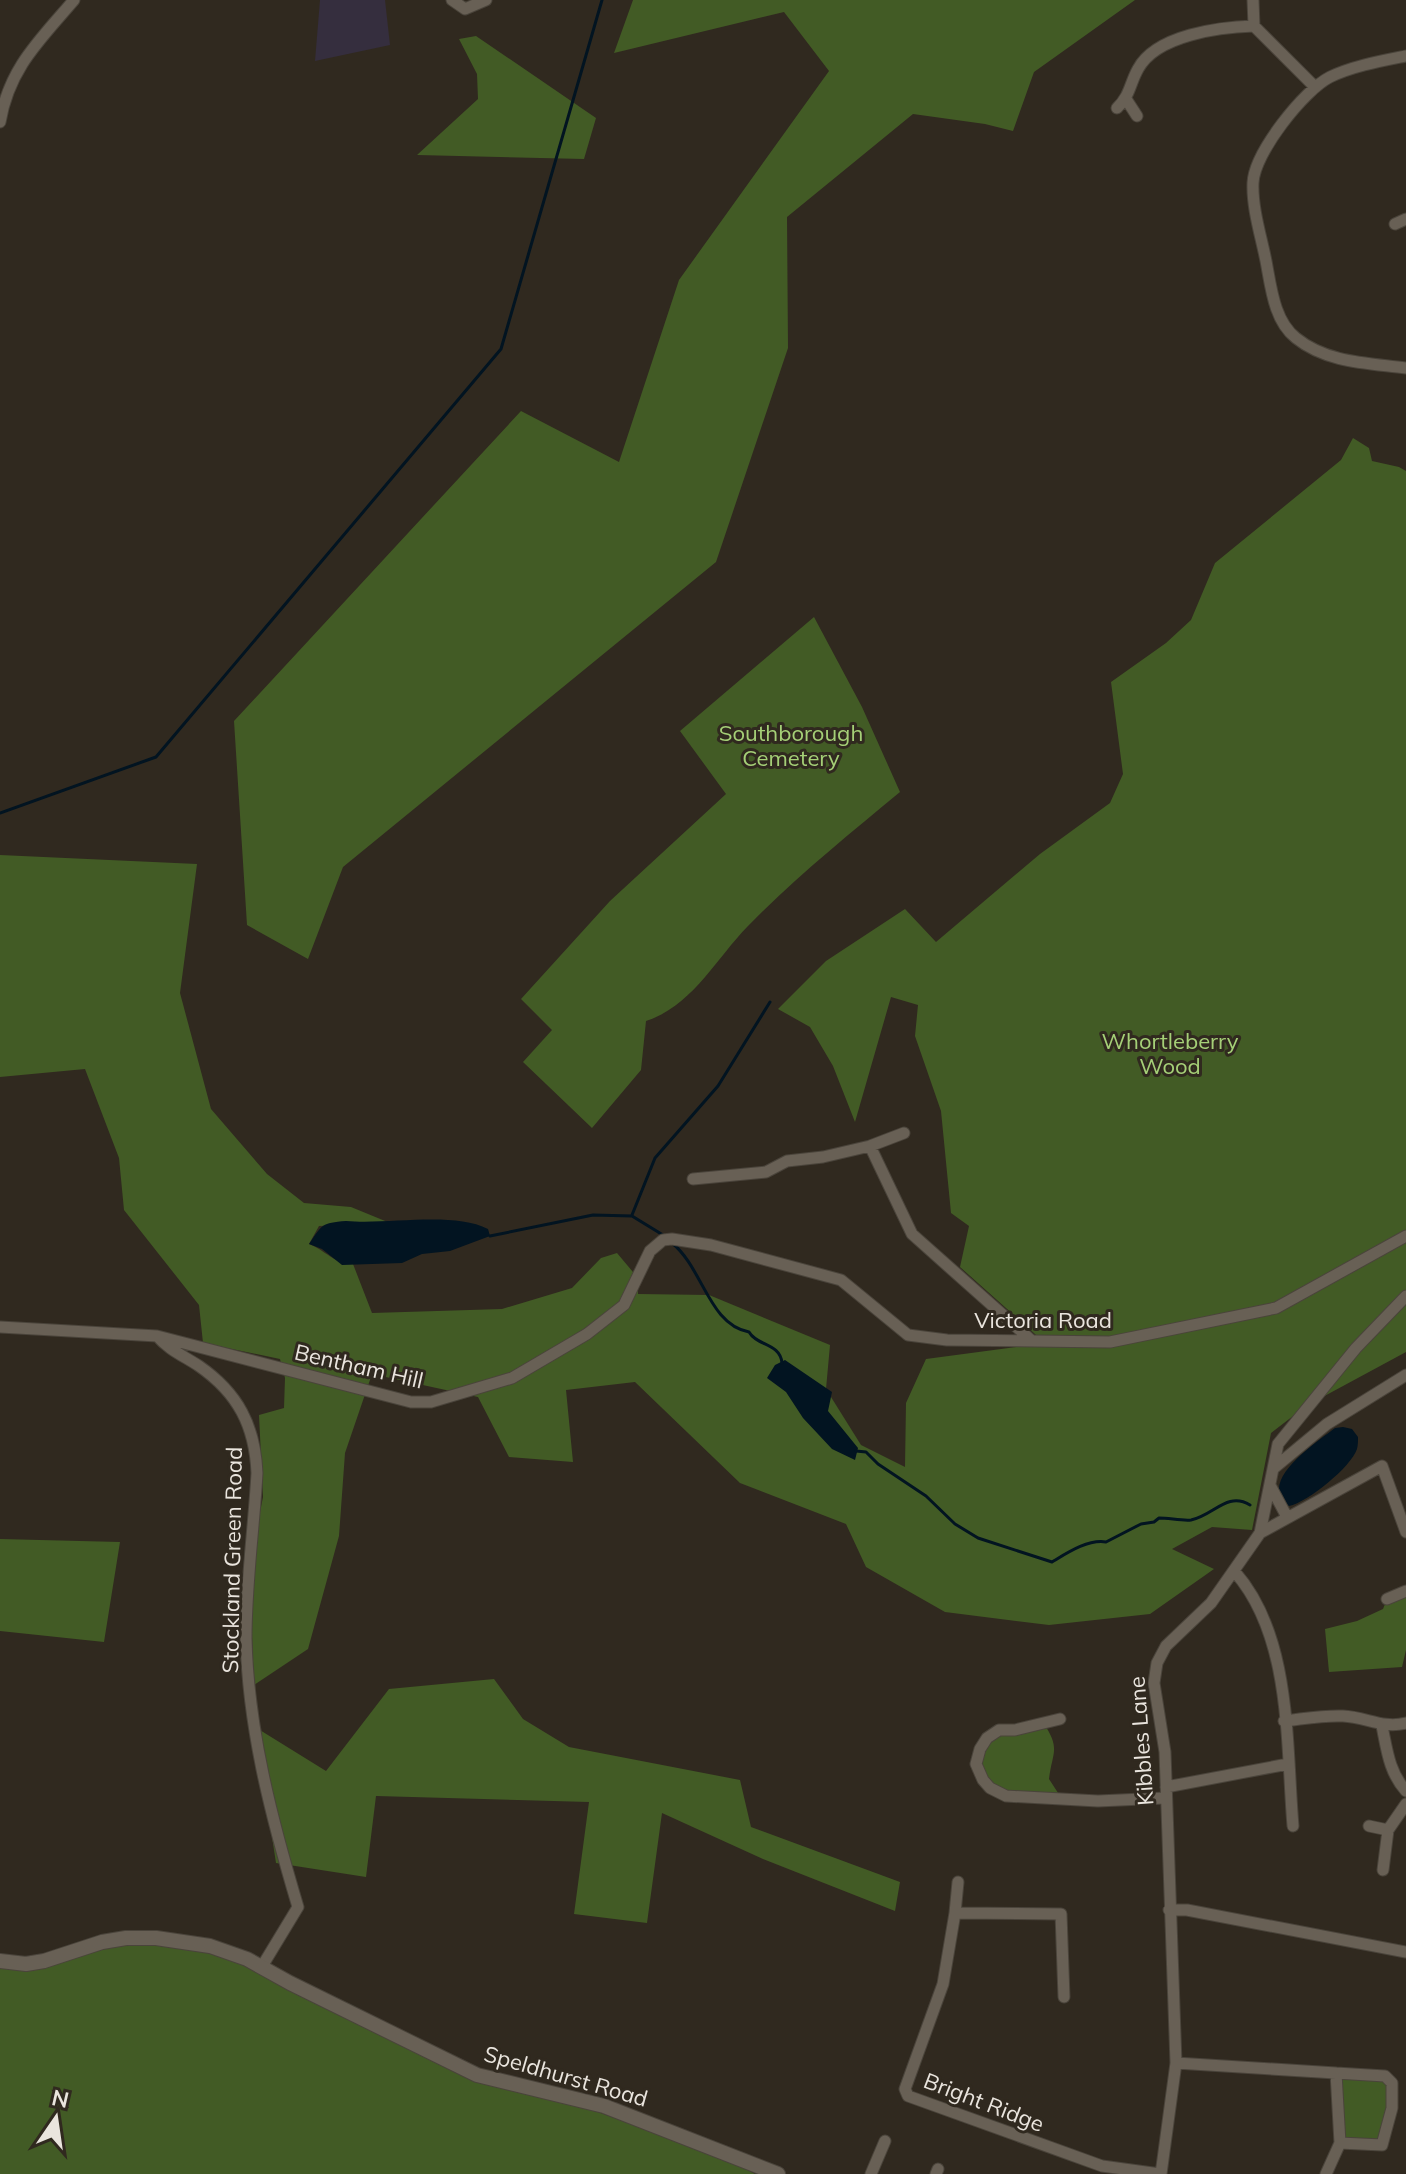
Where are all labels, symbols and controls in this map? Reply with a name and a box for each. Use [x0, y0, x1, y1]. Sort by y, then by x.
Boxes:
park label: Southborough Cemetery [719, 719, 863, 772]
park label: Whortleberry Wood [1102, 1027, 1239, 1080]
street label: Victoria Road [974, 1306, 1112, 1334]
street label: Bentham Hill [292, 1338, 426, 1394]
street label: Stockland Green Road [216, 1446, 248, 1674]
street label: Kibbles Lane [1123, 1675, 1159, 1807]
street label: Speldhurst Road [481, 2039, 651, 2113]
street label: Bright Ridge [920, 2066, 1048, 2138]
north arrow [16, 2078, 96, 2158]
text: N [49, 2083, 72, 2114]

